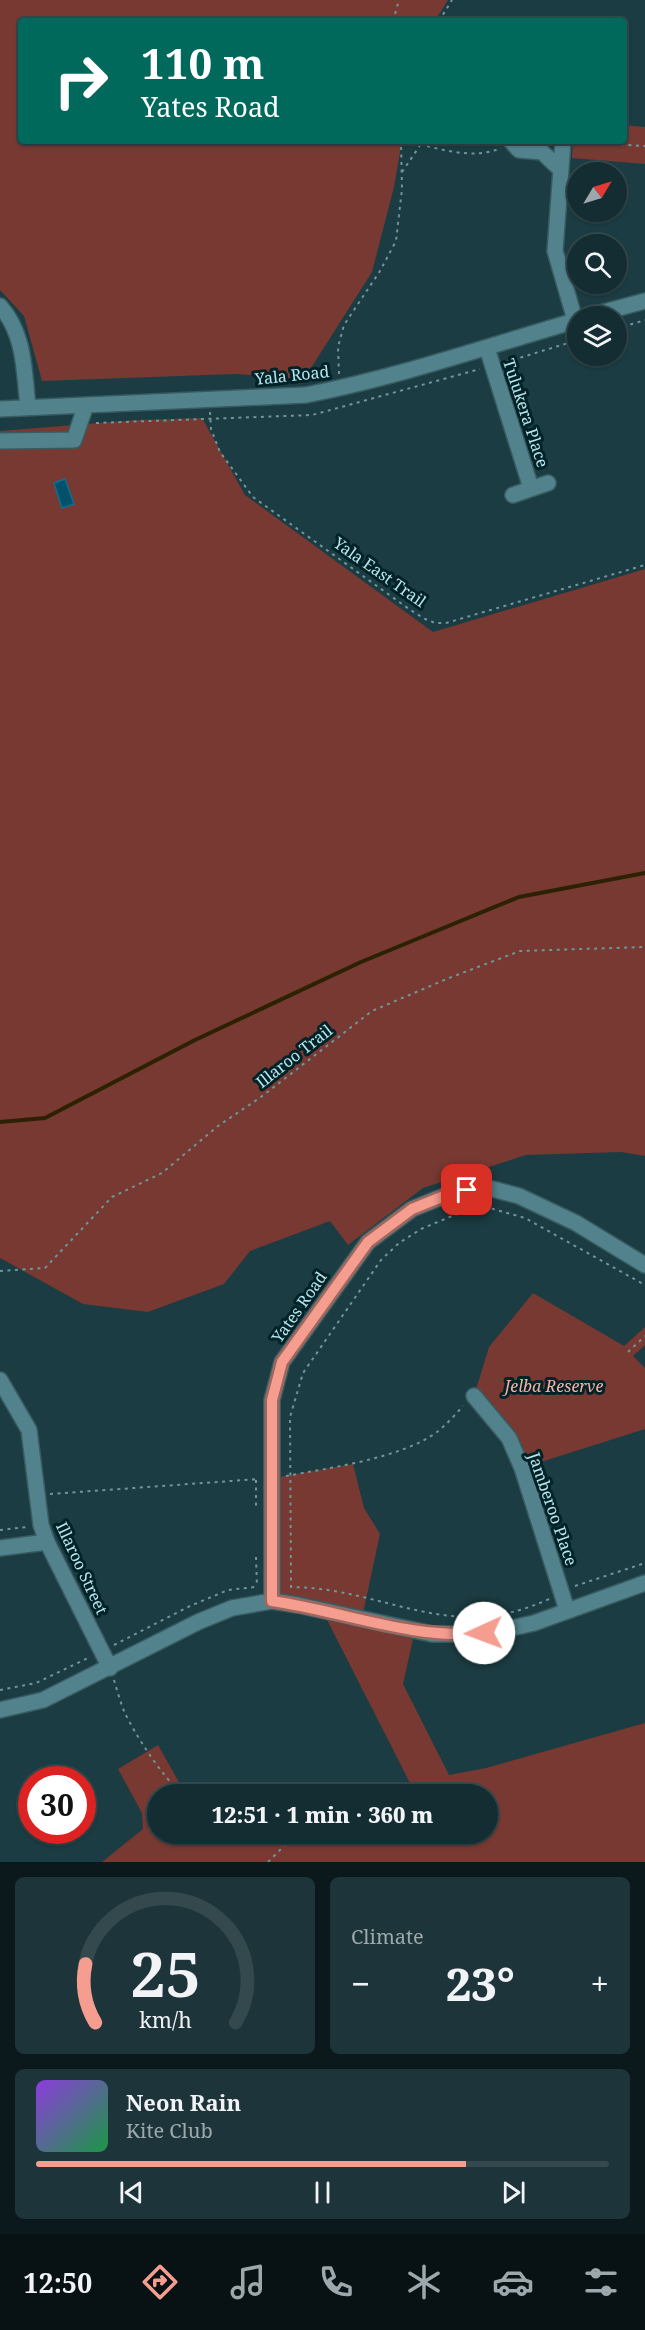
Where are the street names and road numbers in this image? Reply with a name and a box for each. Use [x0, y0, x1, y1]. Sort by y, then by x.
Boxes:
street label: Tulukera Place [498, 356, 554, 470]
street label: Yala Road [253, 360, 330, 390]
street label: Yala East Trail [329, 531, 431, 612]
street label: Illaroo Trail [251, 1019, 337, 1093]
street label: Yates Road [266, 1267, 332, 1348]
street label: Jamberoo Place [523, 1448, 583, 1569]
street label: Illaroo Street [51, 1518, 113, 1618]

